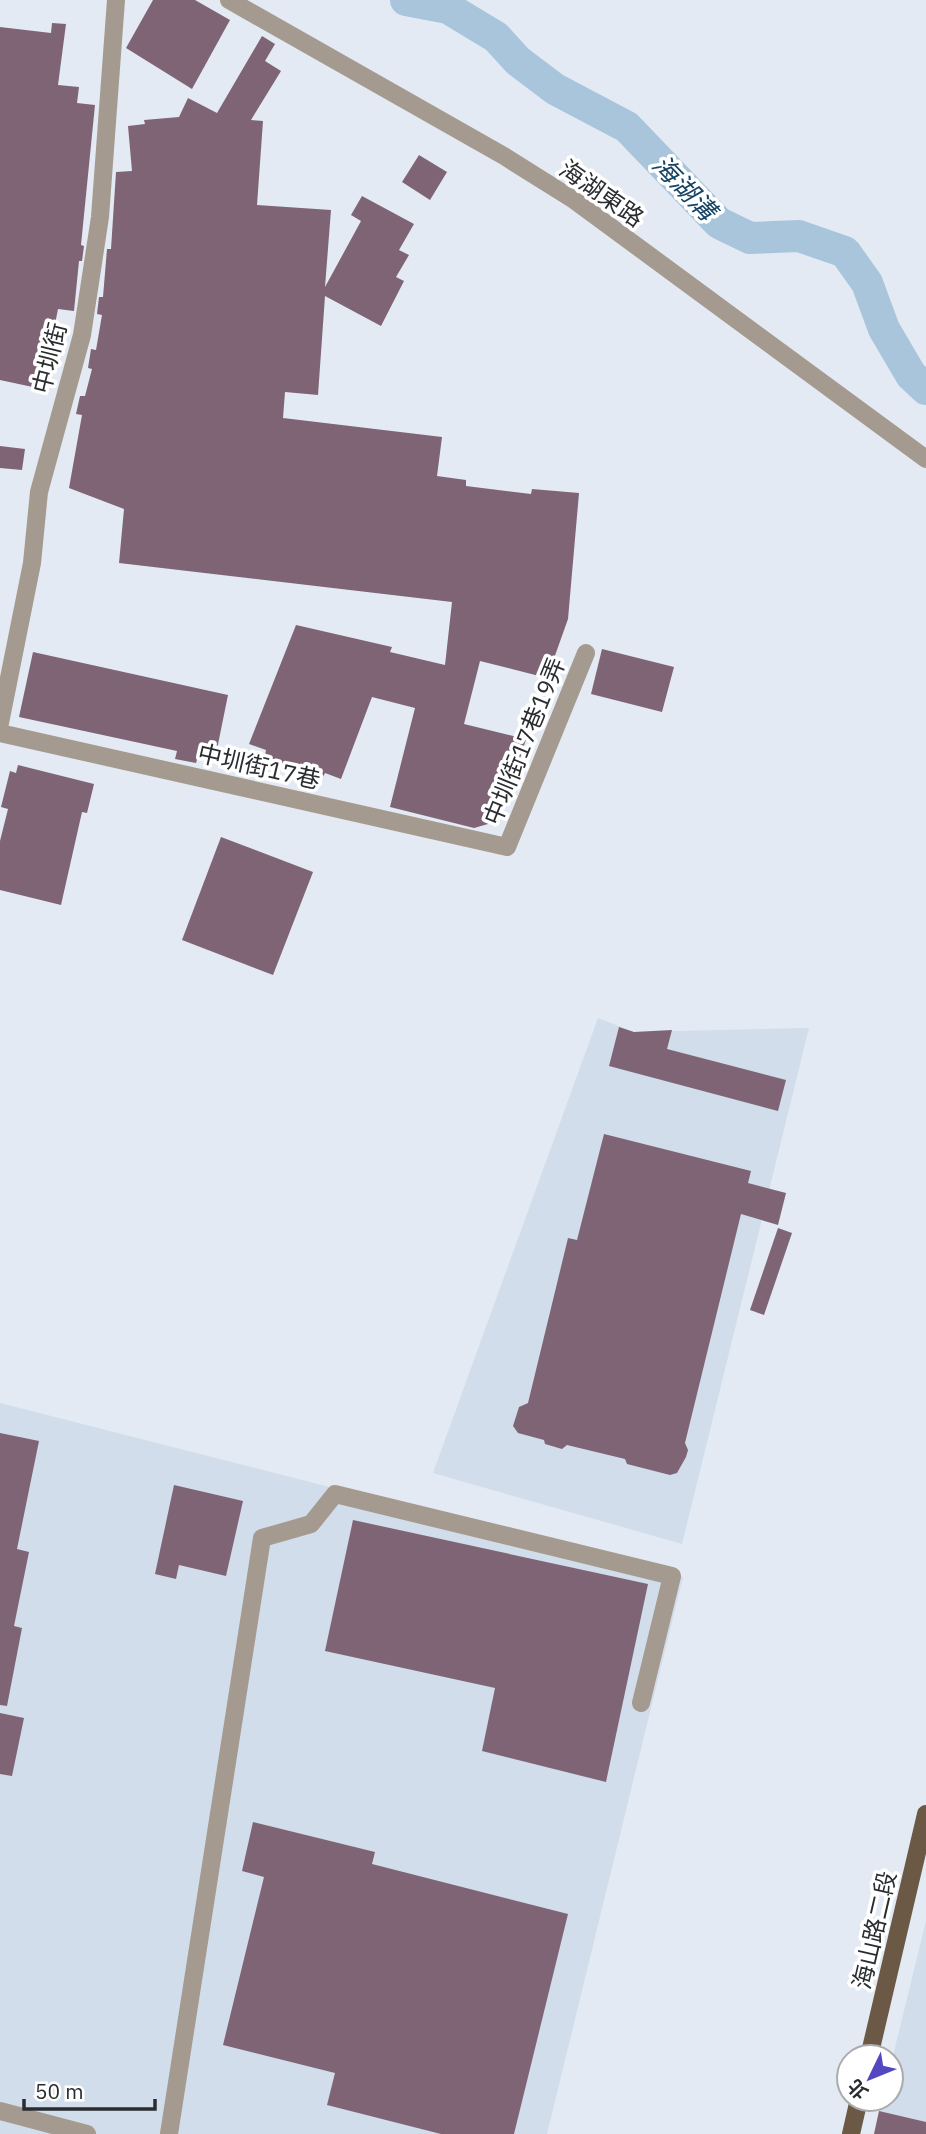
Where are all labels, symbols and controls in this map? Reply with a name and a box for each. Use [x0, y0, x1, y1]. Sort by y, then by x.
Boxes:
water label: 海湖溝 [646, 147, 727, 230]
street label: 海湖東路 [554, 152, 650, 234]
street label: 中圳街 [25, 319, 73, 397]
street label: 中圳街17巷19弄 [476, 653, 572, 829]
street label: 中圳街17巷 [195, 736, 323, 796]
street label: 海山路二段 [845, 1868, 903, 1992]
north arrow [835, 2043, 905, 2113]
scale bar [24, 2068, 156, 2112]
text: 北 [842, 2074, 873, 2105]
text: 50 m [35, 2077, 84, 2105]

